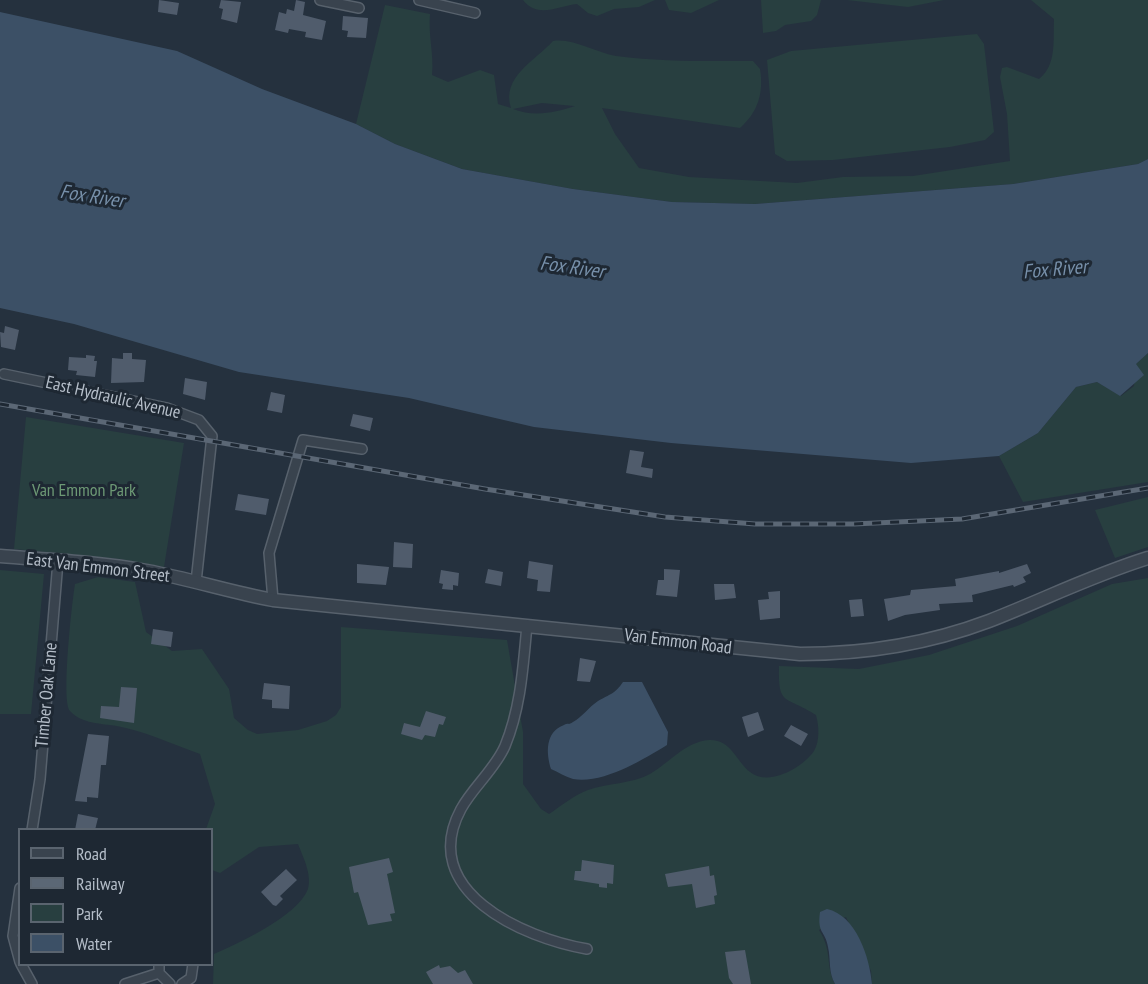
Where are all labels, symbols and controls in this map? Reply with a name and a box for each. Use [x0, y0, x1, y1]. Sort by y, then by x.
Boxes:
water label: Fox River [58, 180, 126, 214]
water label: Fox River [538, 252, 606, 284]
water label: Fox River [1022, 255, 1088, 285]
street label: East Hydraulic Avenue [43, 372, 183, 424]
park label: Van Emmon Park [32, 480, 136, 502]
street label: East Van Emmon Street [25, 548, 171, 588]
street label: Van Emmon Road [623, 625, 733, 659]
street label: Timber Oak Lane [32, 642, 62, 748]
legend [18, 828, 213, 966]
text: Road [76, 842, 107, 865]
text: Railway [76, 872, 125, 895]
text: Park [76, 902, 103, 925]
text: Water [76, 932, 112, 955]

